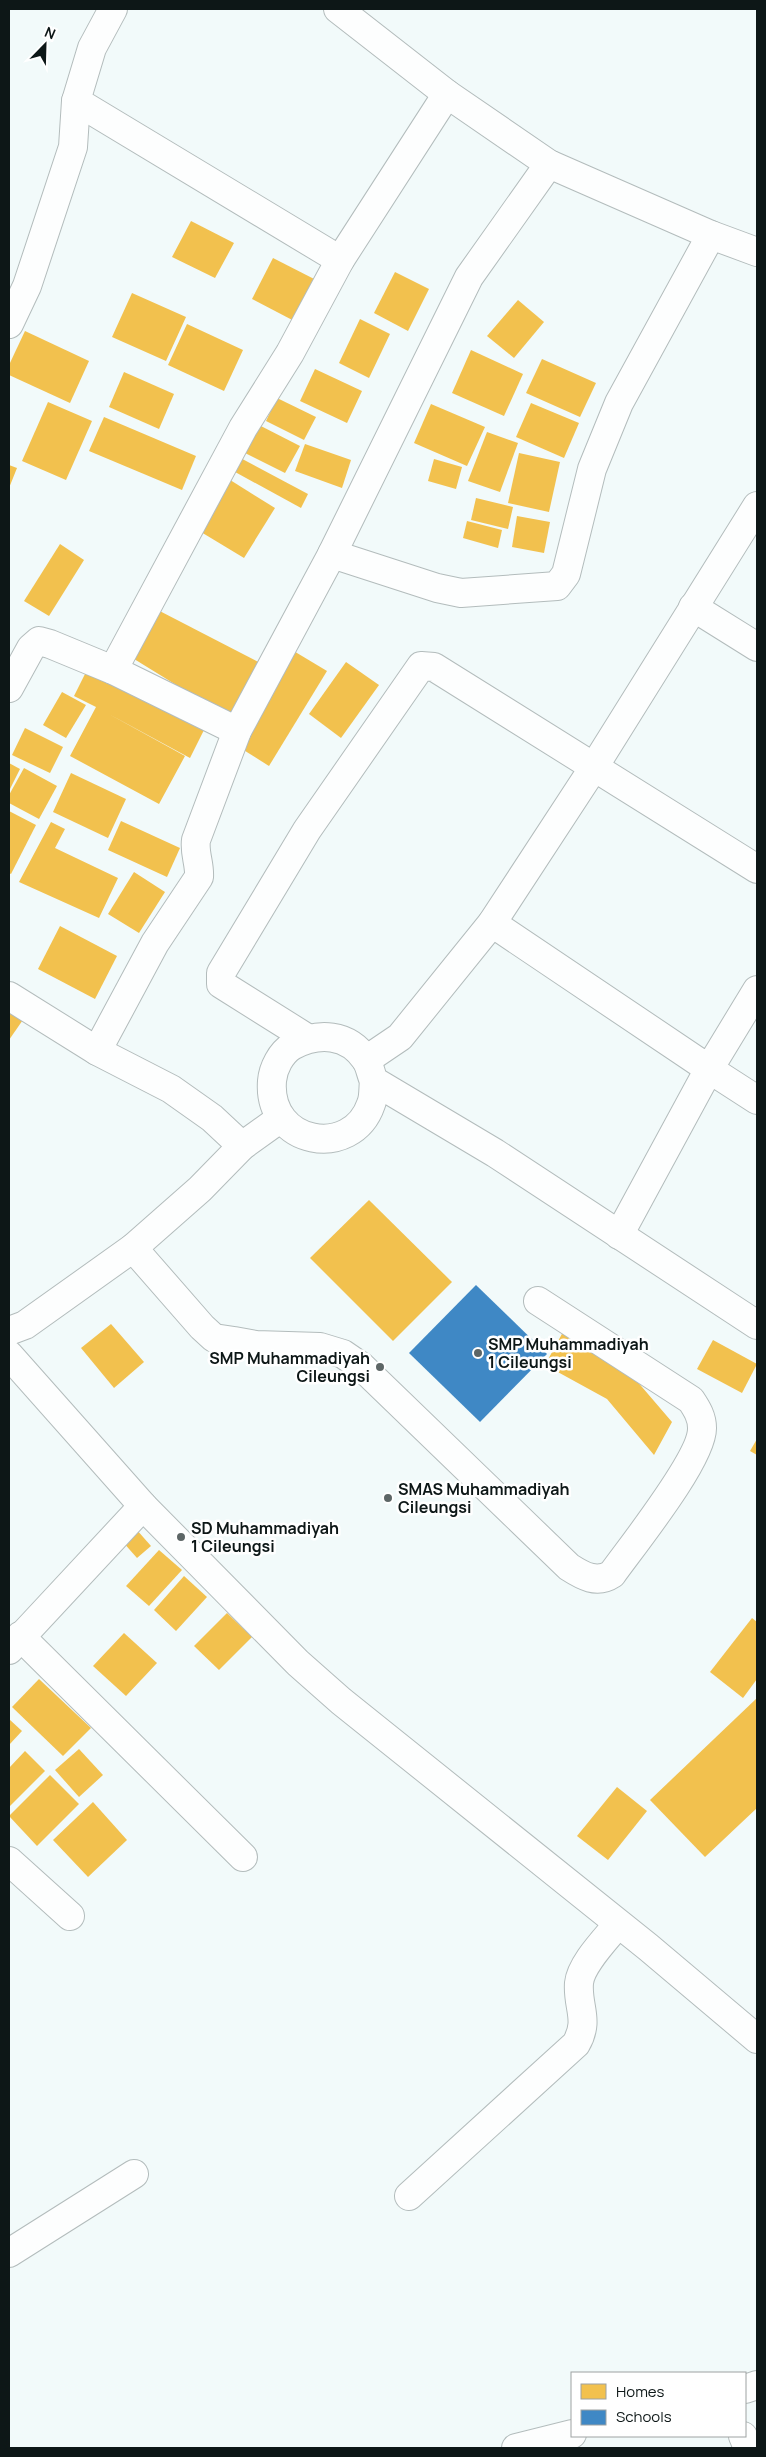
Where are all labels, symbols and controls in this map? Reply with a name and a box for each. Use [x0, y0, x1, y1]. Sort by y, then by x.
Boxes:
north arrow [20, 20, 70, 70]
text: N [42, 22, 59, 43]
place label: SMP Muhammadiyah 1 Cileungsi [488, 1333, 649, 1373]
place label: SMP Muhammadiyah Cileungsi [209, 1347, 370, 1387]
marker: SMP Muhammadiyah 1 Cileungsi [472, 1347, 484, 1359]
marker: SMP Muhammadiyah Cileungsi [374, 1361, 386, 1373]
place label: SMAS Muhammadiyah Cileungsi [398, 1478, 569, 1518]
marker: SMAS Muhammadiyah Cileungsi [382, 1492, 394, 1504]
place label: SD Muhammadiyah 1 Cileungsi [191, 1517, 339, 1557]
marker: SD Muhammadiyah 1 Cileungsi [175, 1531, 187, 1543]
legend [571, 2372, 746, 2437]
text: Homes [616, 2381, 665, 2402]
text: Schools [616, 2406, 672, 2427]

